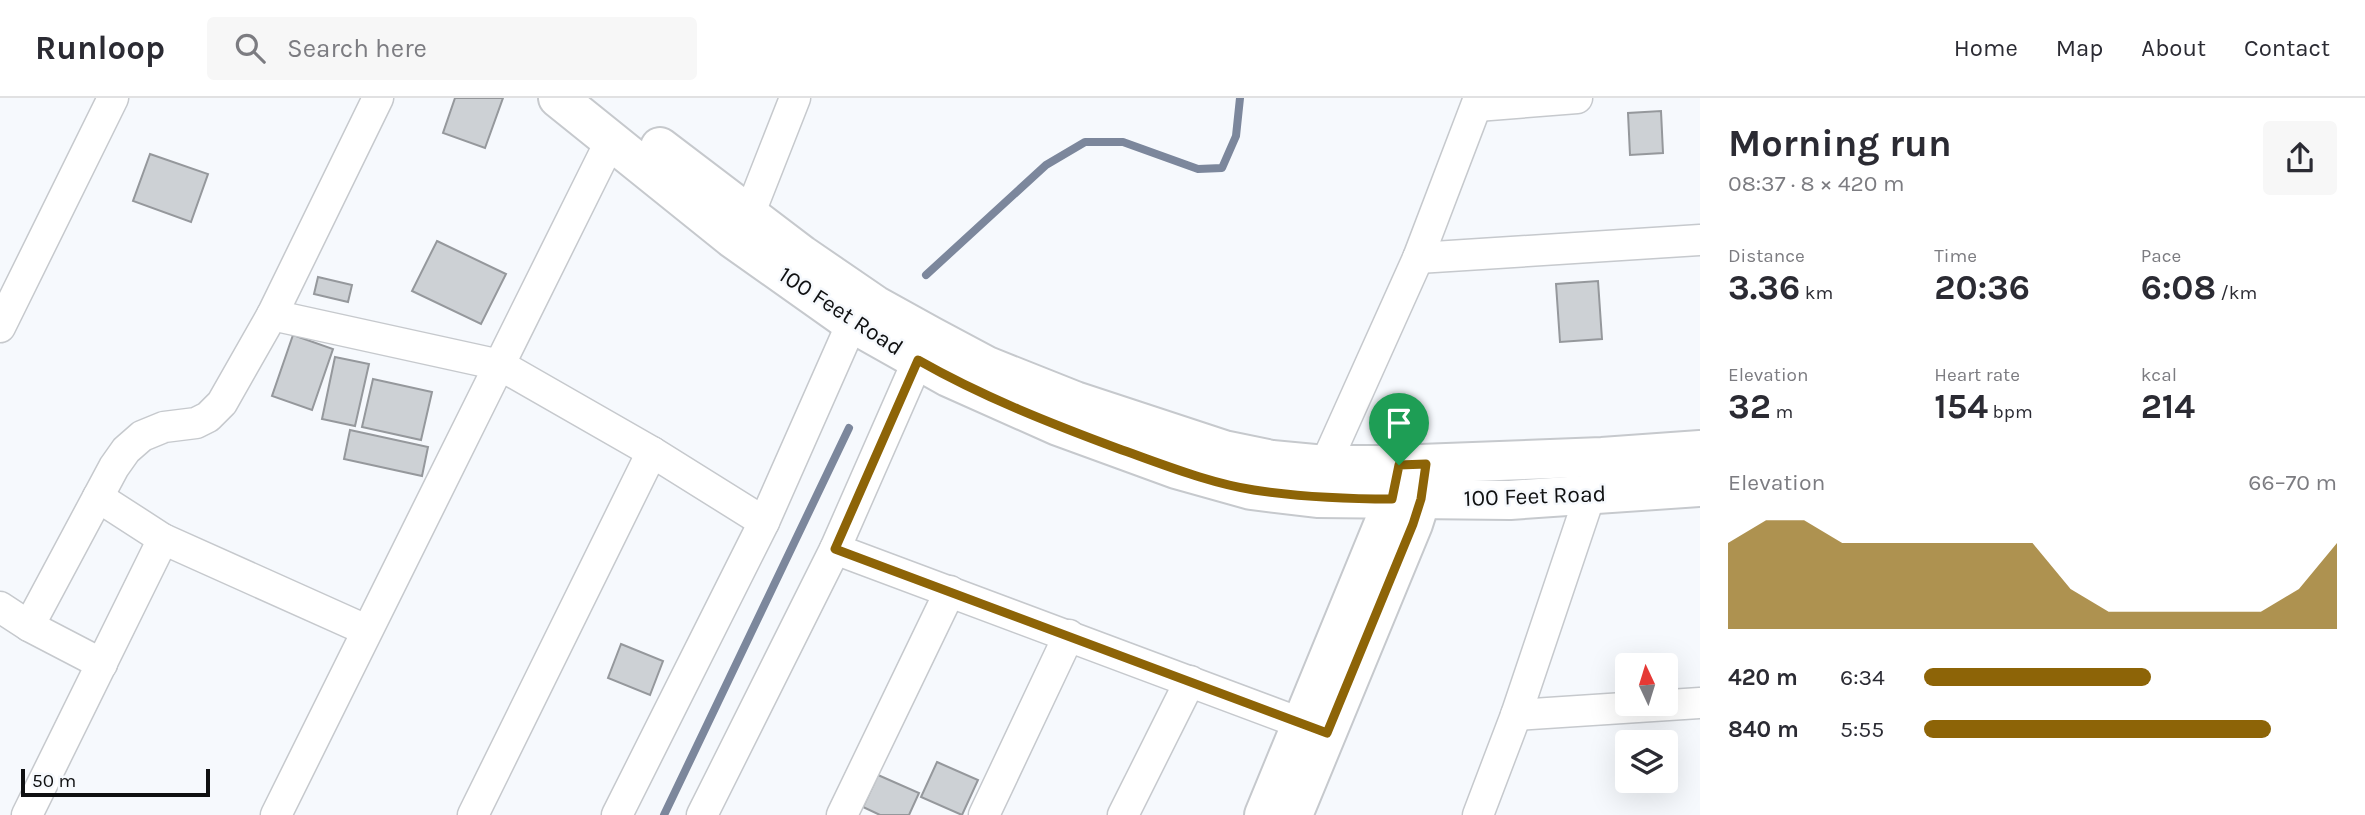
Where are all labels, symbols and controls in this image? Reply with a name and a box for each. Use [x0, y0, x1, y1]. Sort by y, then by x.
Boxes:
search box [207, 17, 697, 80]
text: Runloop [35, 29, 165, 67]
icon: search [231, 29, 269, 67]
text: Search here [287, 33, 427, 64]
text: Home [1954, 34, 2018, 62]
text: Map [2056, 34, 2103, 62]
text: About [2141, 34, 2206, 62]
text: Contact [2244, 34, 2330, 62]
text: Morning run [1728, 121, 1952, 166]
button: share [2263, 121, 2337, 195]
text: 08:37 · 8 × 420 m [1728, 170, 1904, 197]
text: Distance [1728, 245, 1805, 267]
text: Time [1934, 245, 1977, 267]
text: Pace [2141, 245, 2181, 267]
street label: 100 Feet Road [774, 261, 908, 361]
text: 3.36 [1728, 267, 1800, 308]
text: 20:36 [1934, 267, 2030, 308]
text: 6:08 [2141, 267, 2216, 308]
text: km [1800, 282, 1833, 304]
text: /km [2216, 282, 2257, 304]
text: Elevation [1728, 364, 1808, 386]
text: Heart rate [1934, 364, 2020, 386]
text: kcal [2141, 364, 2177, 386]
text: 32 [1728, 386, 1771, 427]
text: 154 [1934, 386, 1988, 427]
text: 214 [2141, 386, 2195, 427]
pin [1369, 393, 1429, 465]
text: m [1771, 401, 1793, 423]
text: bpm [1988, 401, 2033, 423]
icon: arrive [1380, 404, 1418, 442]
text: Elevation [1728, 469, 1825, 496]
text: 66–70 m [2248, 469, 2337, 496]
street label: 100 Feet Road [1463, 480, 1607, 512]
north arrow [1615, 653, 1678, 716]
map controls [1615, 653, 1678, 793]
text: 420 m [1728, 664, 1798, 691]
text: 6:34 [1840, 664, 1885, 691]
text: 840 m [1728, 716, 1799, 743]
text: 5:55 [1840, 716, 1884, 743]
button: layers [1615, 730, 1678, 793]
scale bar [21, 766, 210, 798]
text: 50 m [32, 770, 76, 792]

